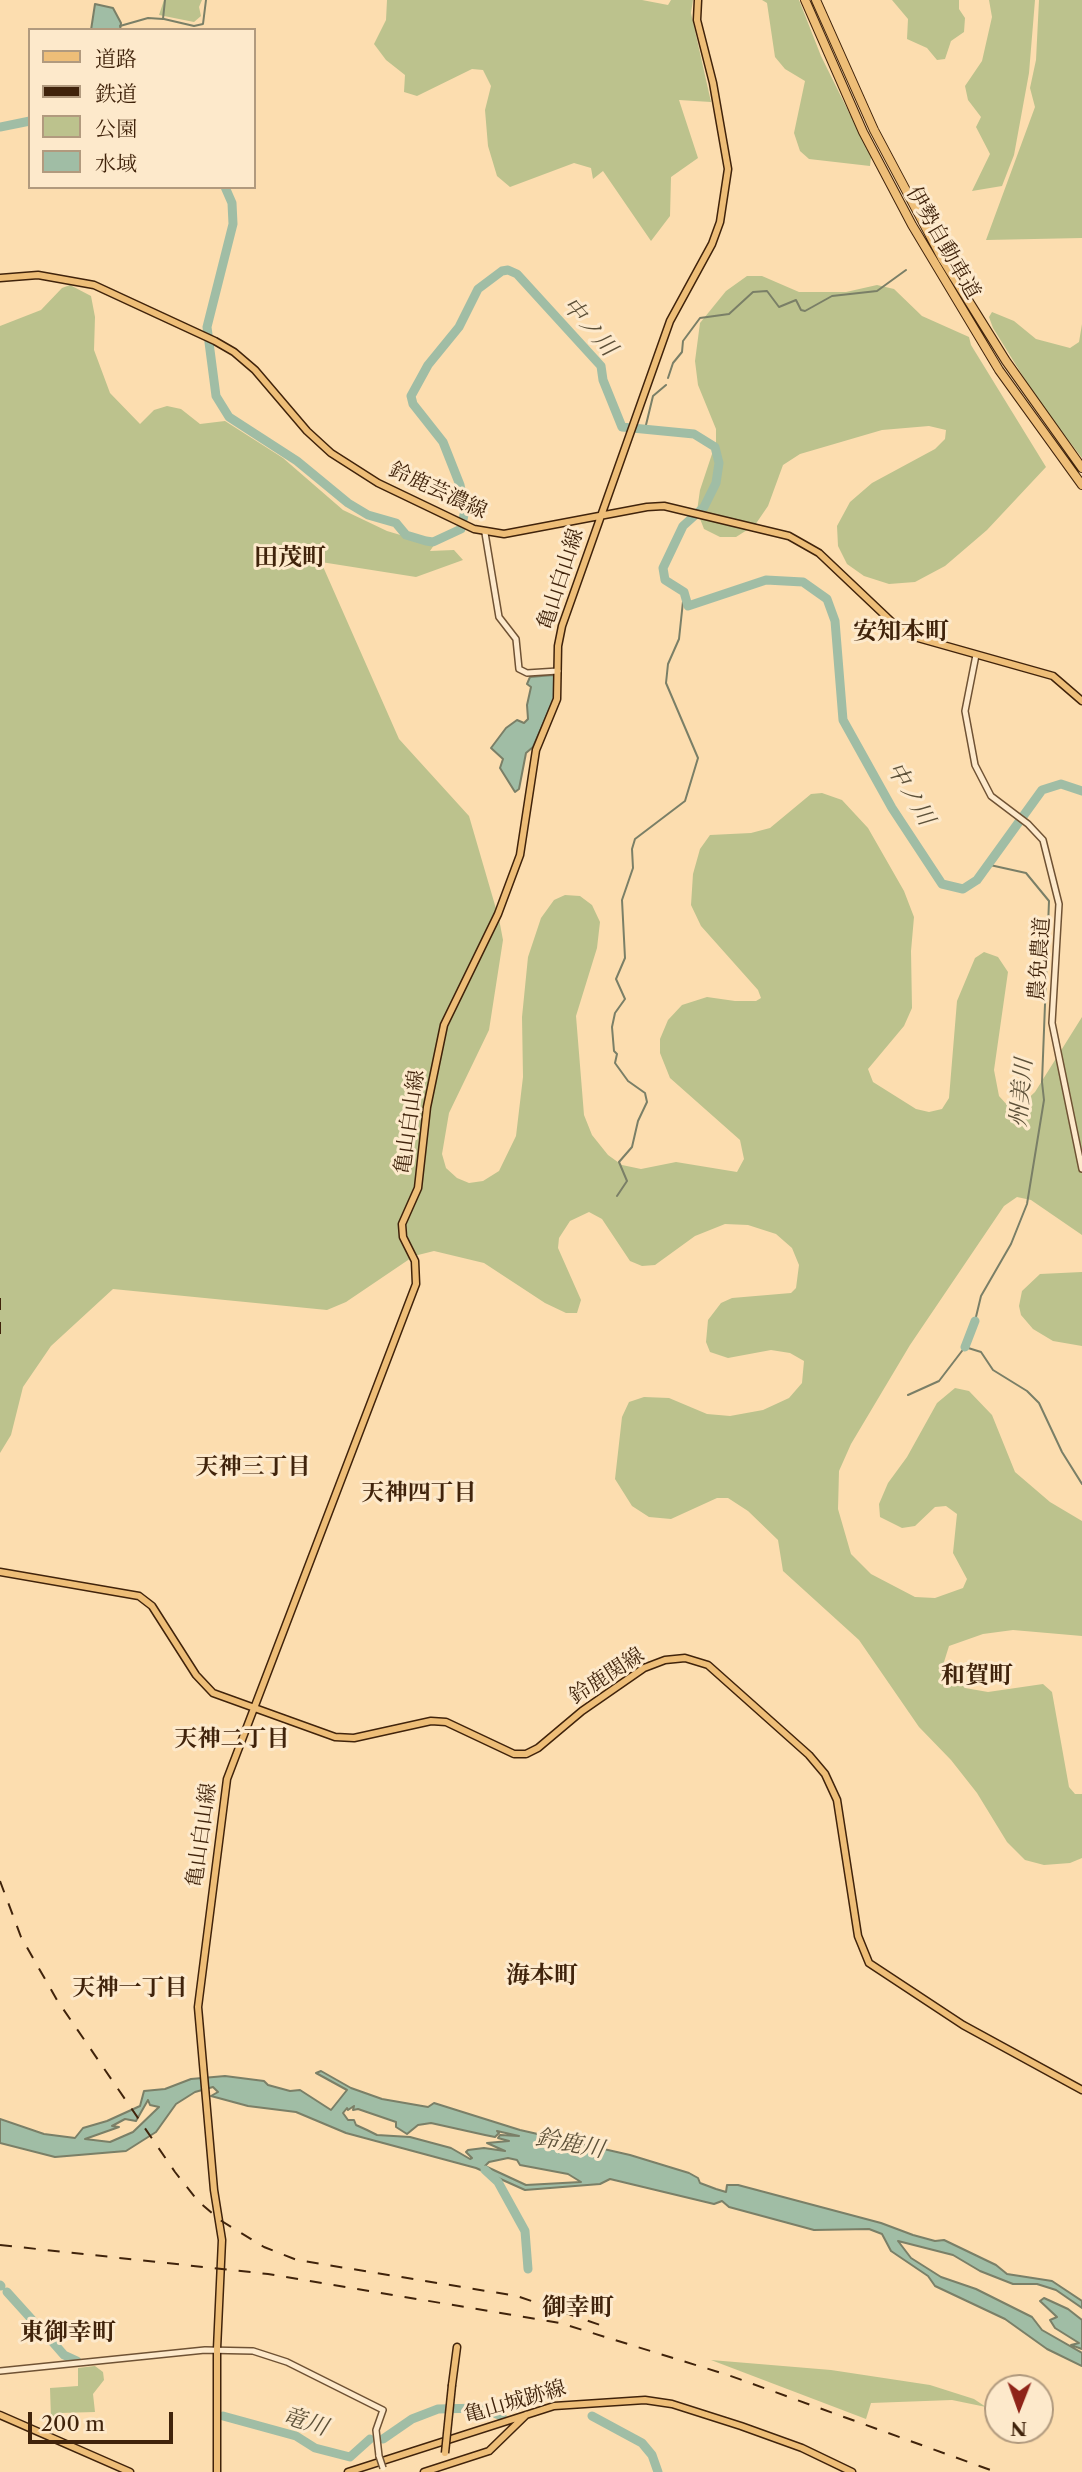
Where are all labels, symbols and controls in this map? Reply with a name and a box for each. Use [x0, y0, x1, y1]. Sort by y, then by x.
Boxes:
legend [28, 28, 256, 189]
text: 道路 [95, 46, 137, 71]
text: 鉄道 [95, 81, 137, 106]
text: 公園 [95, 116, 137, 141]
text: 水域 [95, 151, 137, 176]
street label: 伊勢自動車道 [901, 182, 985, 304]
water label: 中ノ川 [556, 292, 622, 362]
street label: 鈴鹿芸濃線 [385, 457, 491, 525]
street label: 亀山白山線 [533, 525, 589, 633]
district label: 田茂町 [254, 544, 326, 572]
district label: 安知本町 [853, 618, 949, 646]
water label: 中ノ川 [880, 757, 940, 831]
street label: 農免農道 [1025, 916, 1055, 1002]
water label: 州美川 [1005, 1057, 1039, 1129]
street label: 亀山白山線 [390, 1068, 430, 1176]
district label: 天神三丁目 [196, 1453, 310, 1481]
district label: 天神四丁目 [362, 1479, 476, 1507]
street label: 鈴鹿関線 [565, 1643, 649, 1709]
district label: 和賀町 [941, 1662, 1013, 1690]
district label: 天神二丁目 [175, 1725, 289, 1753]
street label: 亀山白山線 [182, 1781, 222, 1889]
district label: 海本町 [506, 1962, 578, 1990]
district label: 天神一丁目 [73, 1974, 187, 2002]
water label: 鈴鹿川 [534, 2124, 606, 2164]
district label: 御幸町 [542, 2294, 614, 2322]
district label: 東御幸町 [20, 2319, 116, 2347]
north arrow [984, 2374, 1054, 2444]
street label: 亀山城跡線 [461, 2375, 569, 2429]
scale bar [32, 2398, 177, 2442]
water label: 竜川 [279, 2402, 331, 2442]
text: 200 m [41, 2411, 105, 2436]
text: N [1010, 2417, 1027, 2440]

